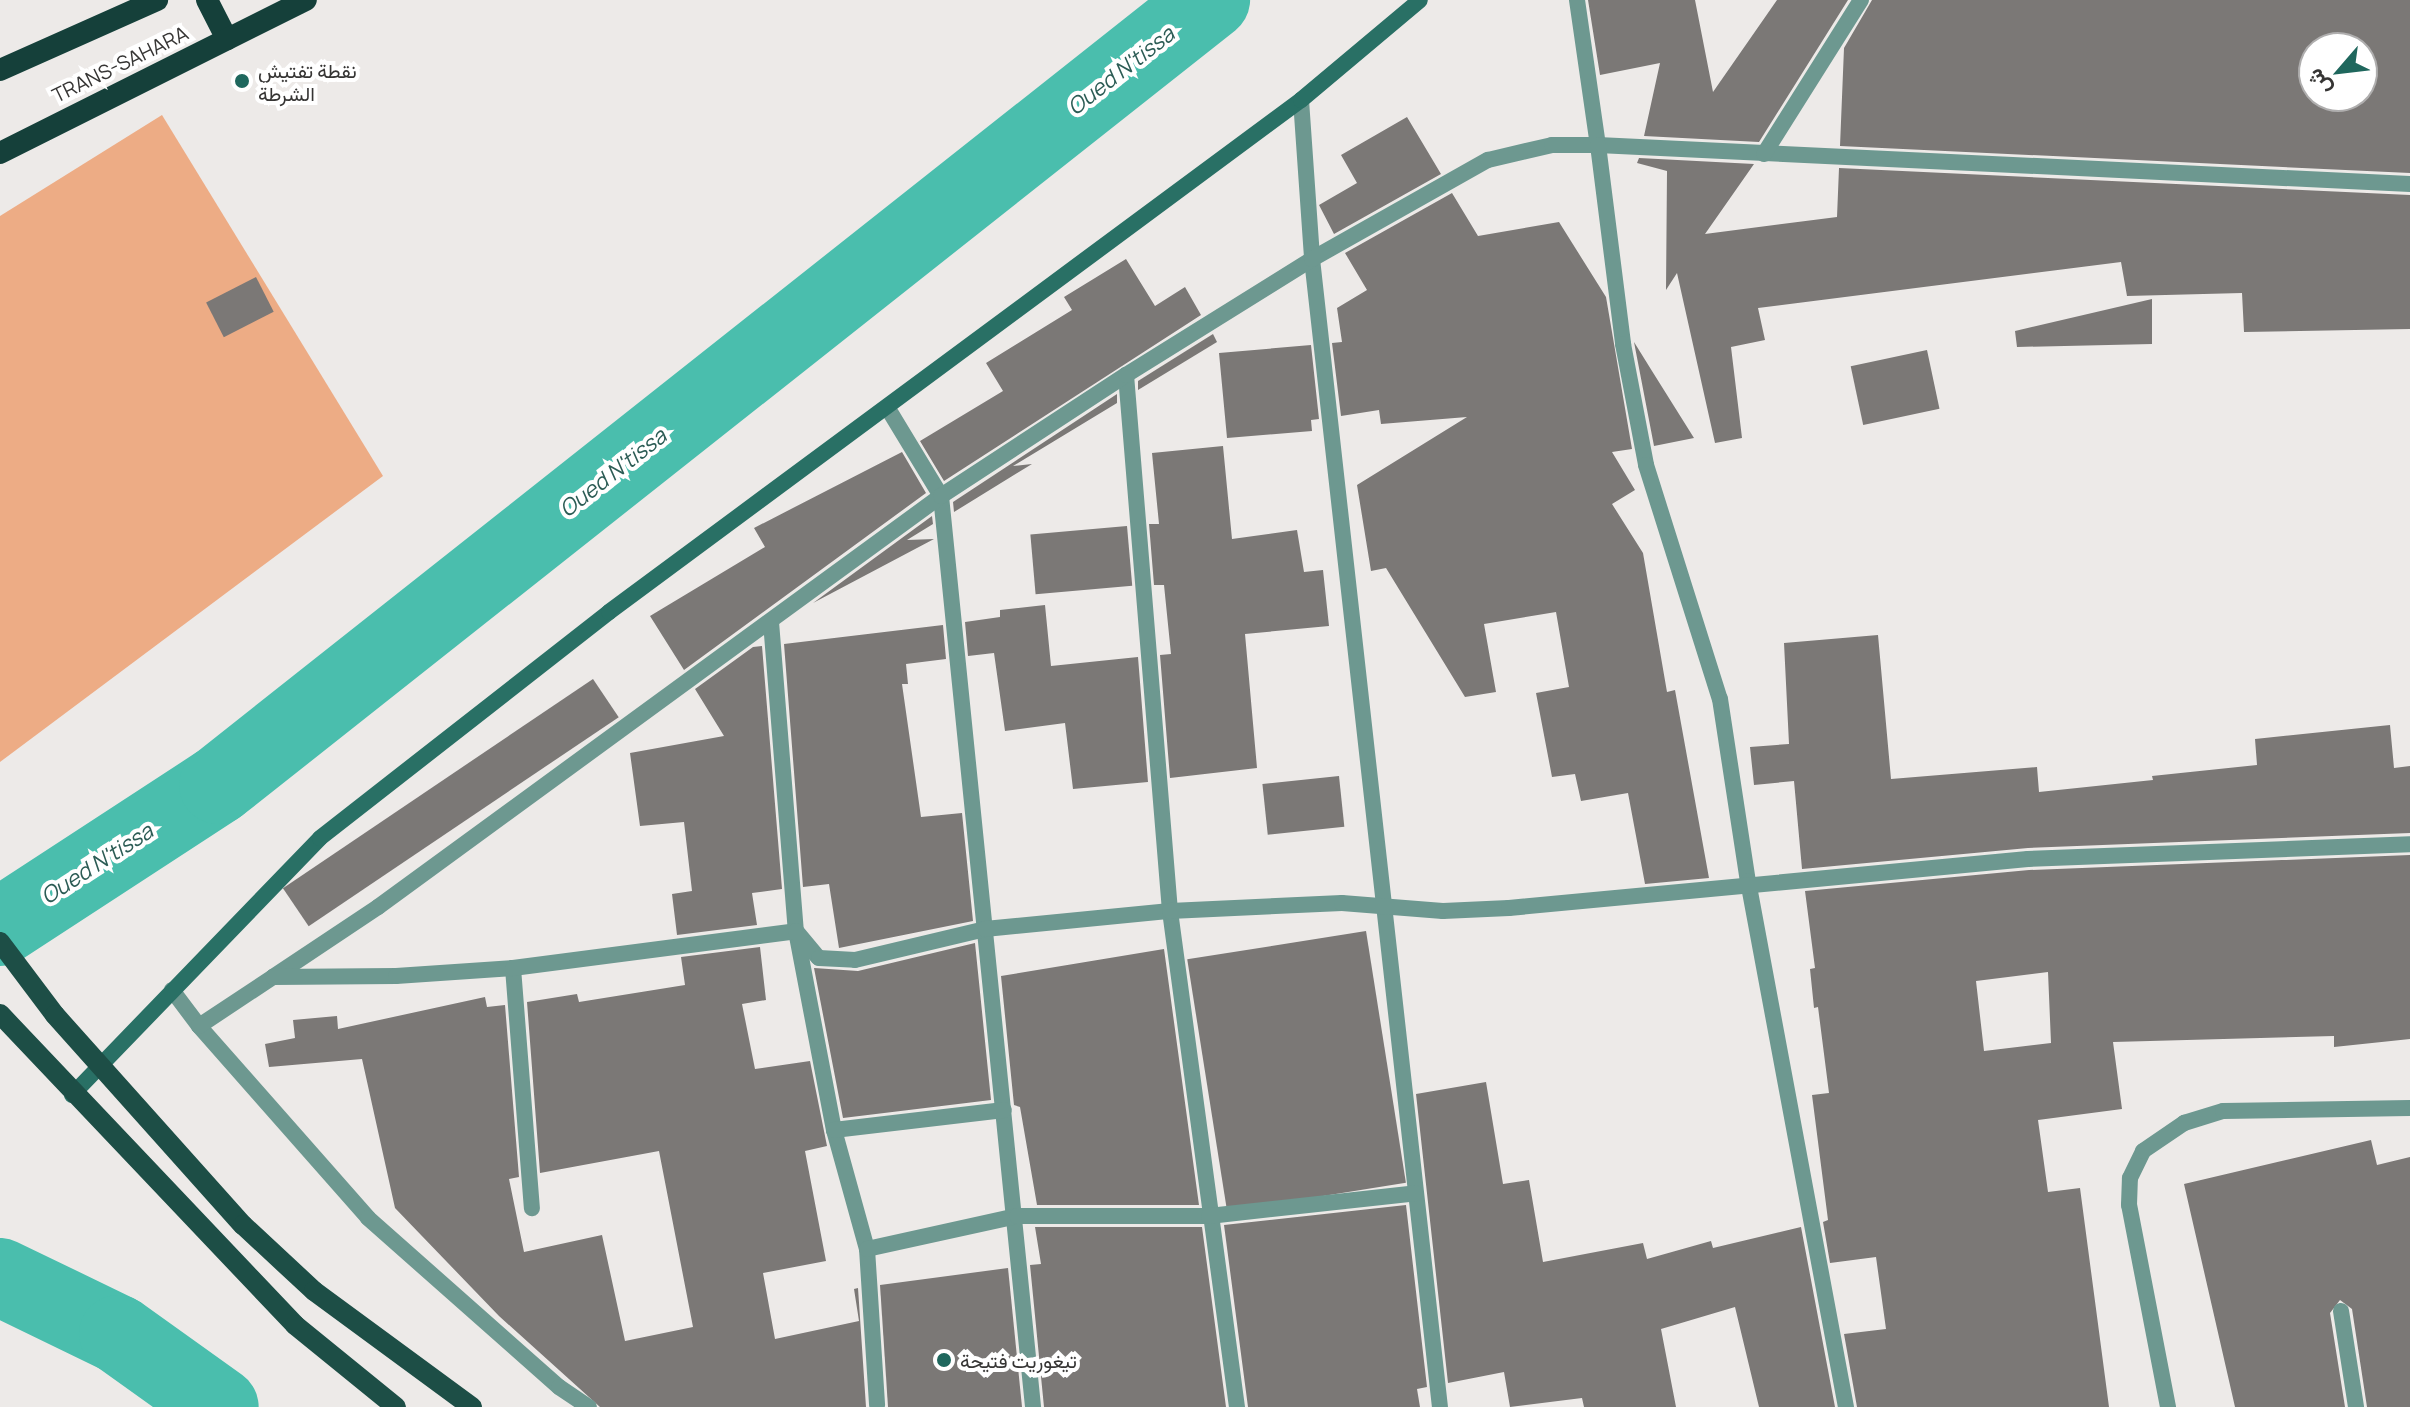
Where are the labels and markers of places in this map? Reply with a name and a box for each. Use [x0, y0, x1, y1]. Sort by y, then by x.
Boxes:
place label: نقطة تفتيش الشرطة [258, 58, 357, 105]
marker: نقطة تفتيش الشرطة [233, 72, 251, 90]
place label: تيغوريت فتيحة [960, 1348, 1077, 1372]
marker: تيغوريت فتيحة [935, 1351, 953, 1369]

